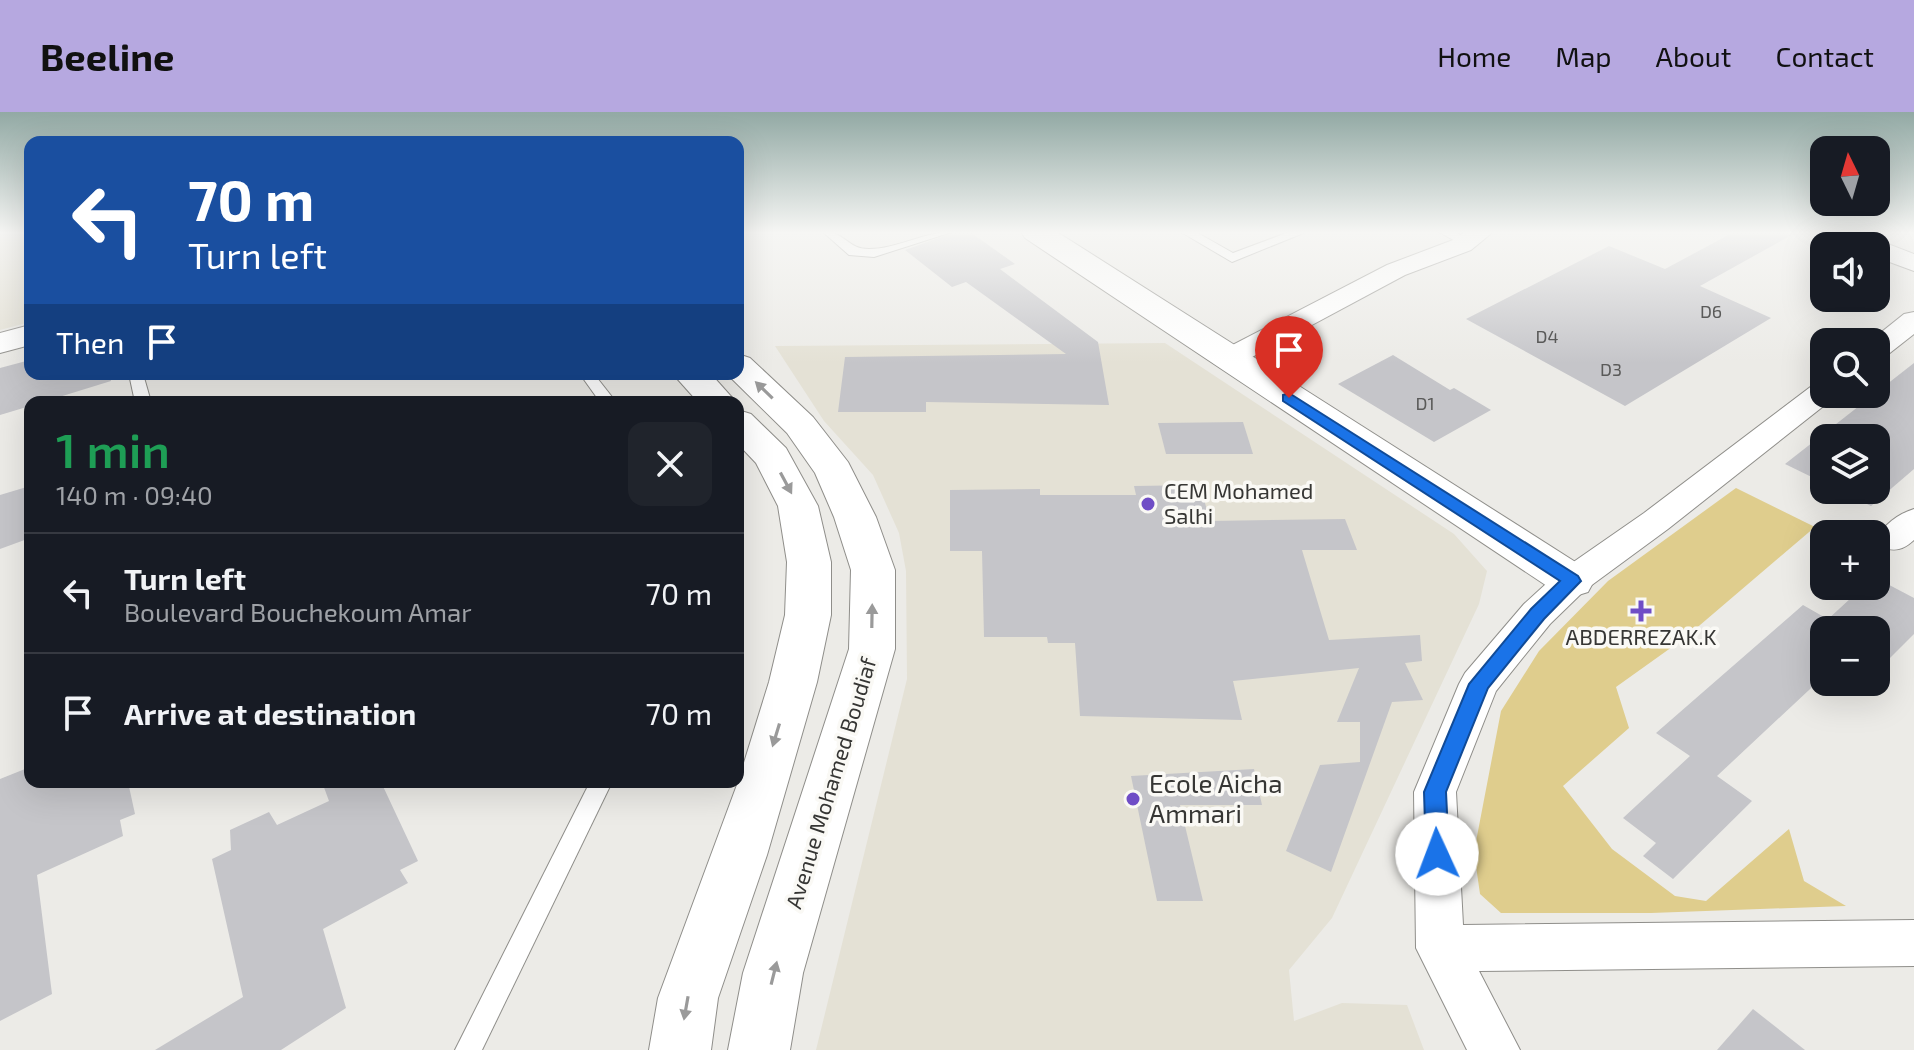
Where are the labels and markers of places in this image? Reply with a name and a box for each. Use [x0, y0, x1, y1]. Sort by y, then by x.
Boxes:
pin [1255, 316, 1323, 398]
place label: CEM Mohamed Salhi [1164, 477, 1313, 528]
marker: CEM Mohamed Salhi [1139, 495, 1157, 513]
marker: ABDERREZAK.K [1632, 602, 1650, 620]
place label: ABDERREZAK.K [1566, 623, 1716, 649]
place label: Ecole Aicha Ammari [1149, 767, 1282, 828]
marker: Ecole Aicha Ammari [1124, 790, 1142, 808]

